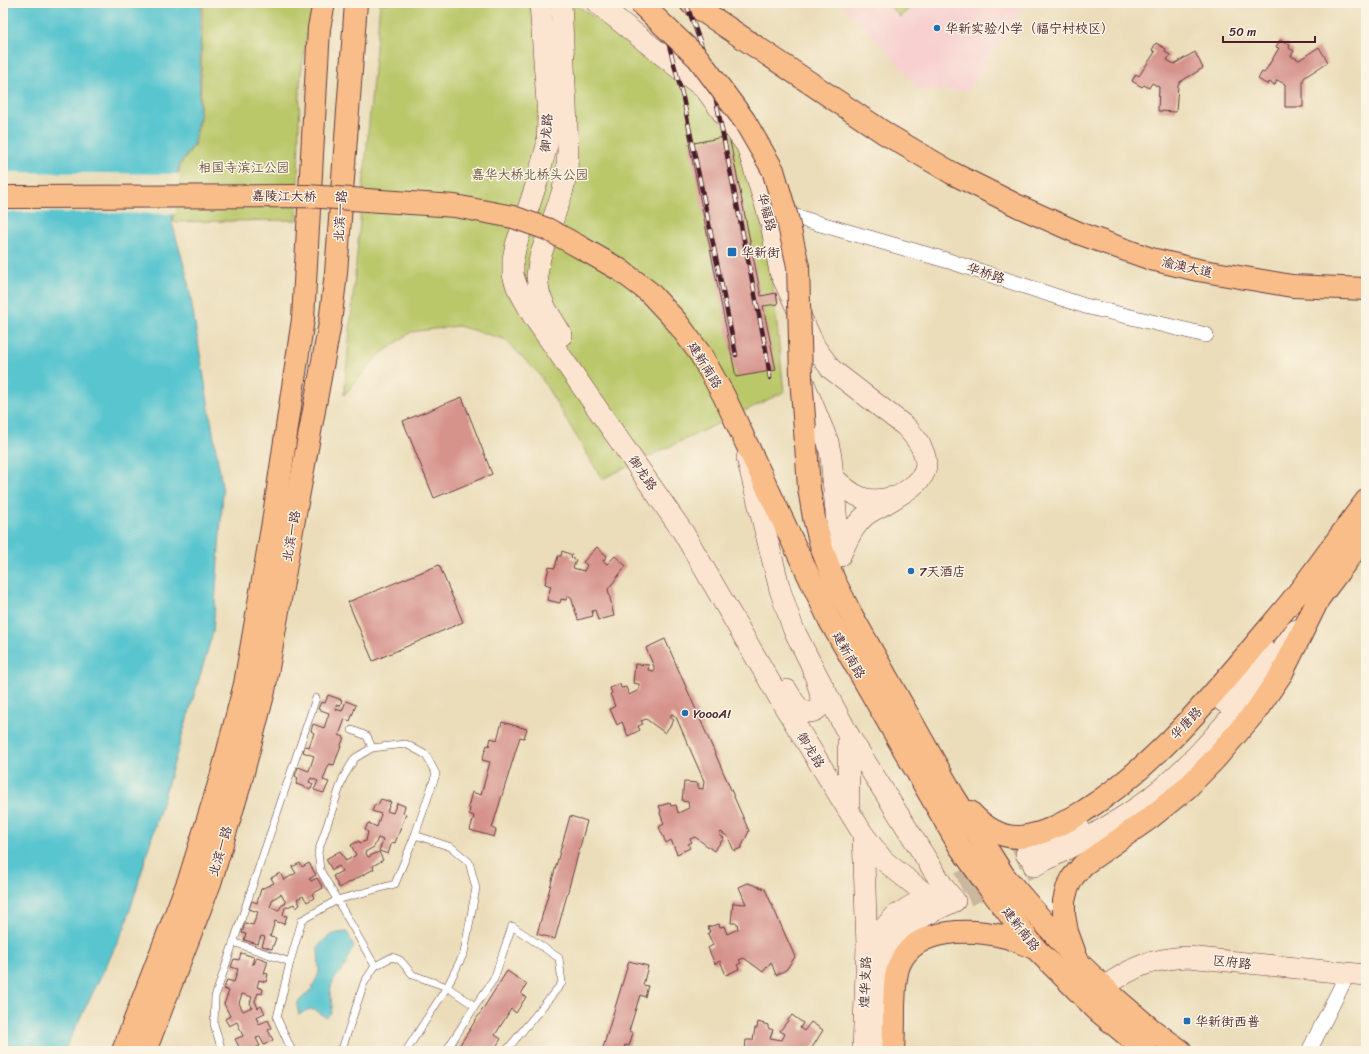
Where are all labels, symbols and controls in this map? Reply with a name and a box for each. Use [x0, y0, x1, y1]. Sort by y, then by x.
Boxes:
place label: 华新实验小学（福宁村校区） [945, 17, 1114, 40]
scale bar [1223, 18, 1315, 44]
text: 50 m [1229, 21, 1256, 43]
marker: 华新实验小学（福宁村校区） [932, 23, 942, 33]
street label: 御龙路 [533, 113, 559, 153]
park label: 相国寺滨江公园 [198, 156, 290, 179]
park label: 嘉华大桥北桥头公园 [471, 163, 589, 186]
street label: 嘉陵江大桥 [251, 184, 317, 208]
street label: 北滨一路 [327, 189, 353, 243]
street label: 华福路 [751, 190, 783, 234]
place label: 华新街 [741, 241, 780, 264]
marker: 华新街 [726, 246, 738, 258]
street label: 渝澳大道 [1159, 250, 1215, 284]
street label: 华桥路 [964, 256, 1008, 290]
street label: 建新南路 [681, 337, 729, 393]
street label: 御龙路 [622, 450, 664, 496]
street label: 北滨一路 [275, 508, 307, 564]
place label: 7天酒店 [919, 560, 965, 583]
marker: 7天酒店 [906, 566, 916, 576]
street label: 建新南路 [826, 627, 872, 683]
street label: 华唐路 [1164, 701, 1208, 745]
place label: YoooA! [693, 702, 731, 725]
marker: YoooA! [680, 708, 690, 718]
street label: 御龙路 [791, 727, 831, 773]
street label: 北滨一路 [201, 823, 239, 879]
street label: 建新南路 [996, 901, 1046, 957]
street label: 区府路 [1211, 949, 1253, 975]
street label: 煌华支路 [853, 956, 877, 1008]
place label: 华新街西普 [1195, 1010, 1260, 1033]
marker: 华新街西普 [1182, 1016, 1192, 1026]

